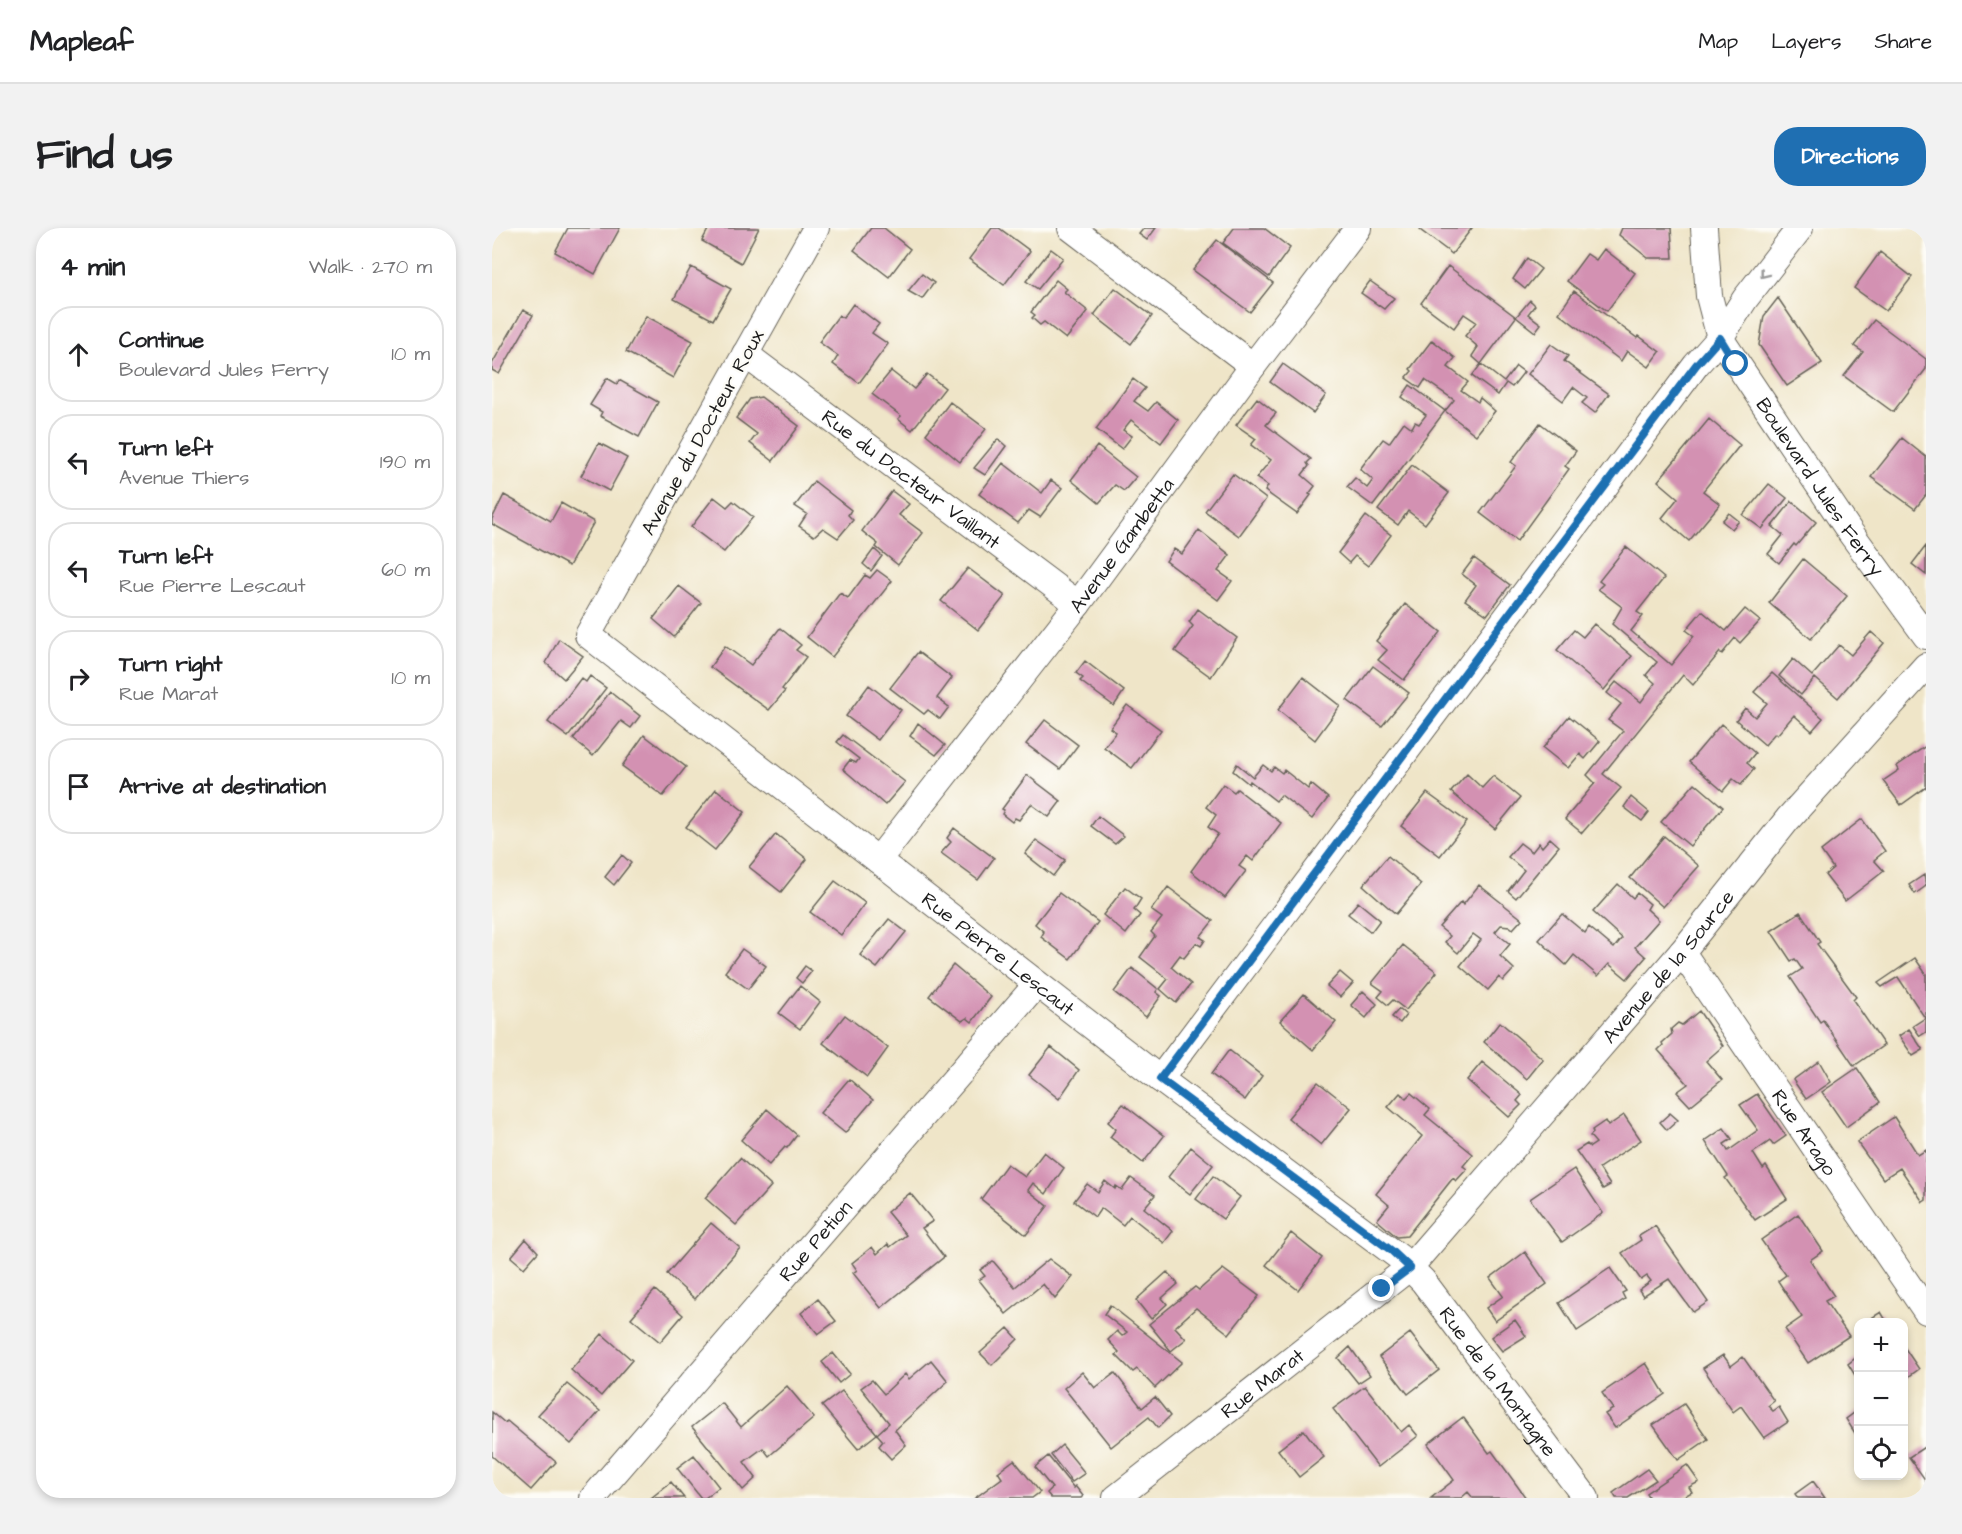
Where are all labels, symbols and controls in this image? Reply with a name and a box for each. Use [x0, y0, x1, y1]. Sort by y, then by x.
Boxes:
text: Mapleaf [30, 22, 133, 61]
text: Map [1698, 27, 1738, 56]
text: Layers [1771, 27, 1841, 56]
text: Share [1874, 27, 1932, 56]
text: Find us [36, 127, 173, 185]
button: Directions [1774, 127, 1926, 186]
text: 4 min [60, 249, 125, 285]
text: Walk · 270 m [309, 253, 432, 281]
one-way arrow [1761, 267, 1772, 278]
street label: Avenue du Docteur Roux [635, 324, 772, 540]
text: Continue [119, 325, 204, 356]
icon: ahead [62, 338, 95, 371]
text: 10 m [391, 340, 430, 368]
route start [1722, 350, 1748, 376]
text: Boulevard Jules Ferry [119, 356, 329, 384]
street label: Boulevard Jules Ferry [1749, 393, 1891, 583]
street label: Rue du Docteur Vaillant [816, 403, 1006, 556]
text: Turn left [119, 433, 213, 464]
icon: left [62, 446, 95, 479]
text: 190 m [380, 448, 430, 476]
text: Avenue Thiers [119, 464, 249, 492]
street label: Avenue Gambetta [1063, 472, 1181, 619]
text: Turn left [119, 541, 213, 572]
icon: left [62, 554, 95, 587]
text: 60 m [381, 556, 430, 584]
text: Rue Pierre Lescaut [119, 572, 306, 600]
text: Turn right [119, 649, 222, 680]
icon: right [62, 662, 95, 695]
text: 10 m [391, 664, 430, 692]
text: Rue Marat [119, 680, 218, 708]
icon: arrive [62, 770, 95, 803]
text: Arrive at destination [119, 771, 326, 802]
street label: Avenue de la Source [1596, 884, 1741, 1050]
street label: Rue Pierre Lescaut [915, 886, 1080, 1023]
street label: Rue Arago [1764, 1084, 1843, 1182]
street label: Rue Petion [773, 1195, 859, 1288]
route end [1368, 1275, 1394, 1301]
street label: Rue de la Montagne [1432, 1301, 1563, 1463]
map controls [1854, 1318, 1908, 1480]
button: + [1854, 1318, 1908, 1372]
street label: Rue Marat [1215, 1342, 1311, 1426]
button: − [1854, 1372, 1908, 1426]
button: locate [1854, 1426, 1908, 1480]

